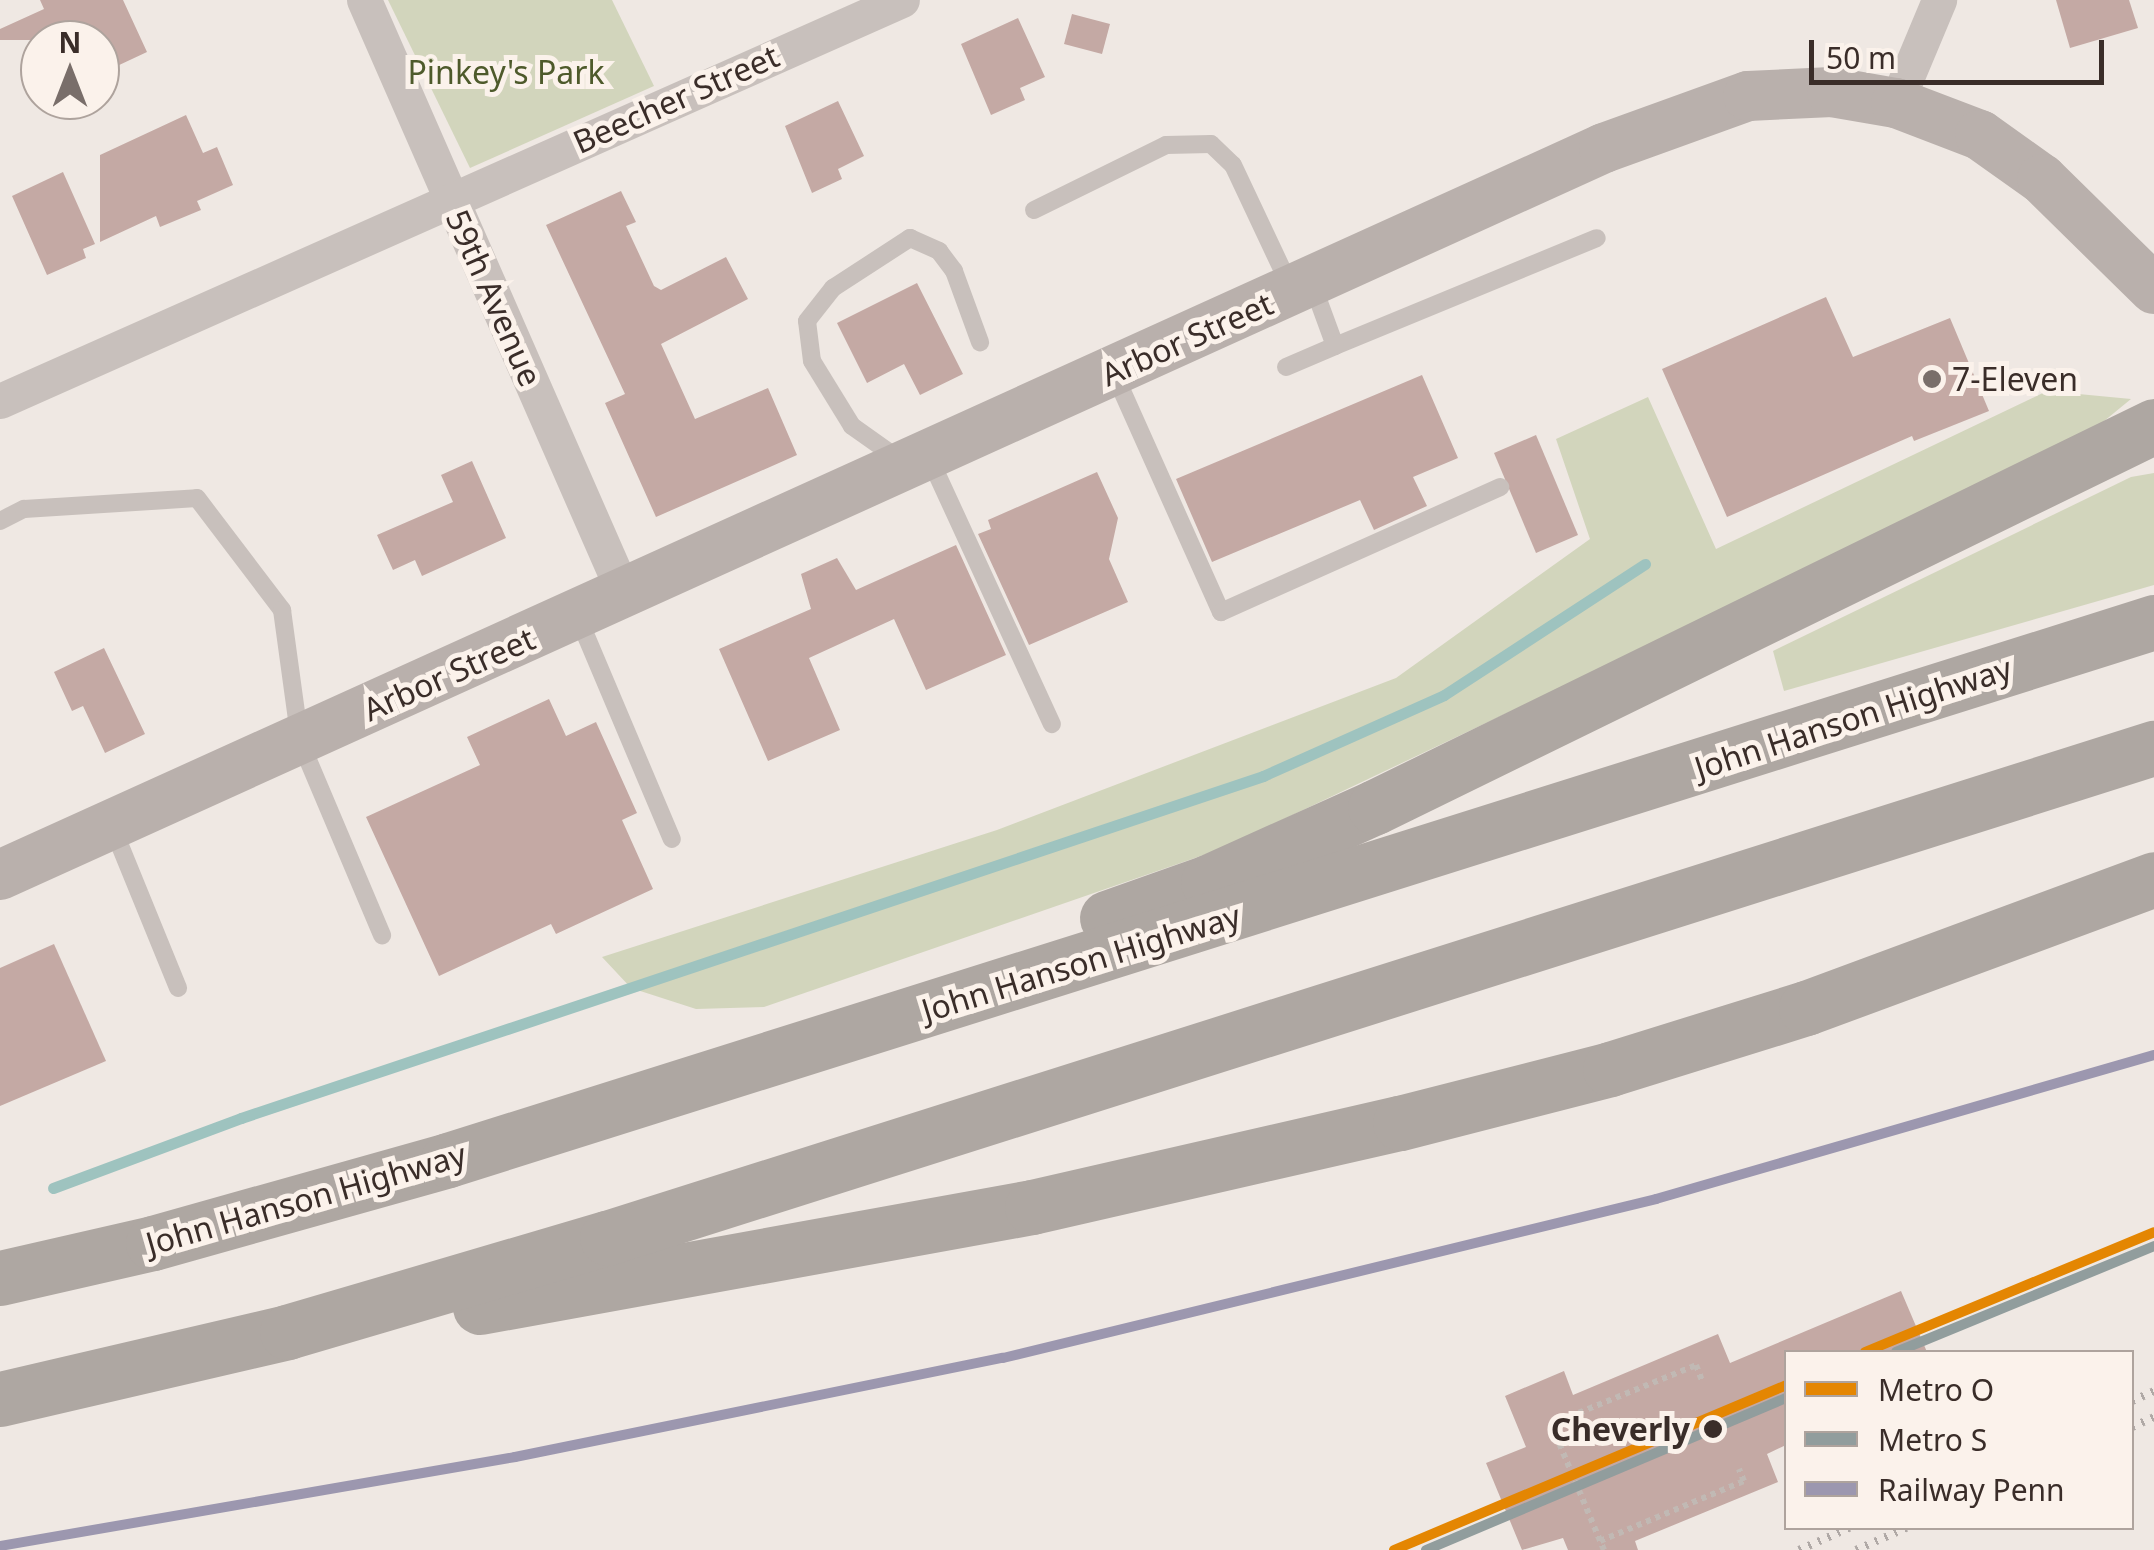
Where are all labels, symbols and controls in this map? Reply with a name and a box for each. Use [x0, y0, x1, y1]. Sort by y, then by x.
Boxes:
north arrow [20, 20, 120, 120]
scale bar [1814, 20, 2109, 82]
text: N [59, 23, 81, 61]
street label: Beecher Street [567, 37, 785, 161]
text: 50 m [1826, 37, 1896, 78]
park label: Pinkey's Park [408, 53, 604, 91]
street label: 59th Avenue [438, 204, 550, 392]
street label: Arbor Street [1095, 284, 1279, 394]
place label: 7-Eleven [1952, 360, 2078, 398]
marker: 7-Eleven [1921, 368, 1943, 390]
street label: Arbor Street [357, 619, 541, 729]
street label: John Hanson Highway [1690, 649, 2016, 787]
street label: John Hanson Highway [917, 896, 1245, 1030]
street label: John Hanson Highway [142, 1135, 470, 1263]
legend [1784, 1350, 2134, 1530]
text: Metro O [1878, 1369, 1994, 1410]
place label: Cheverly [1551, 1410, 1690, 1448]
marker: Cheverly [1700, 1416, 1726, 1442]
text: Metro S [1878, 1419, 1987, 1460]
text: Railway Penn [1878, 1469, 2065, 1510]

